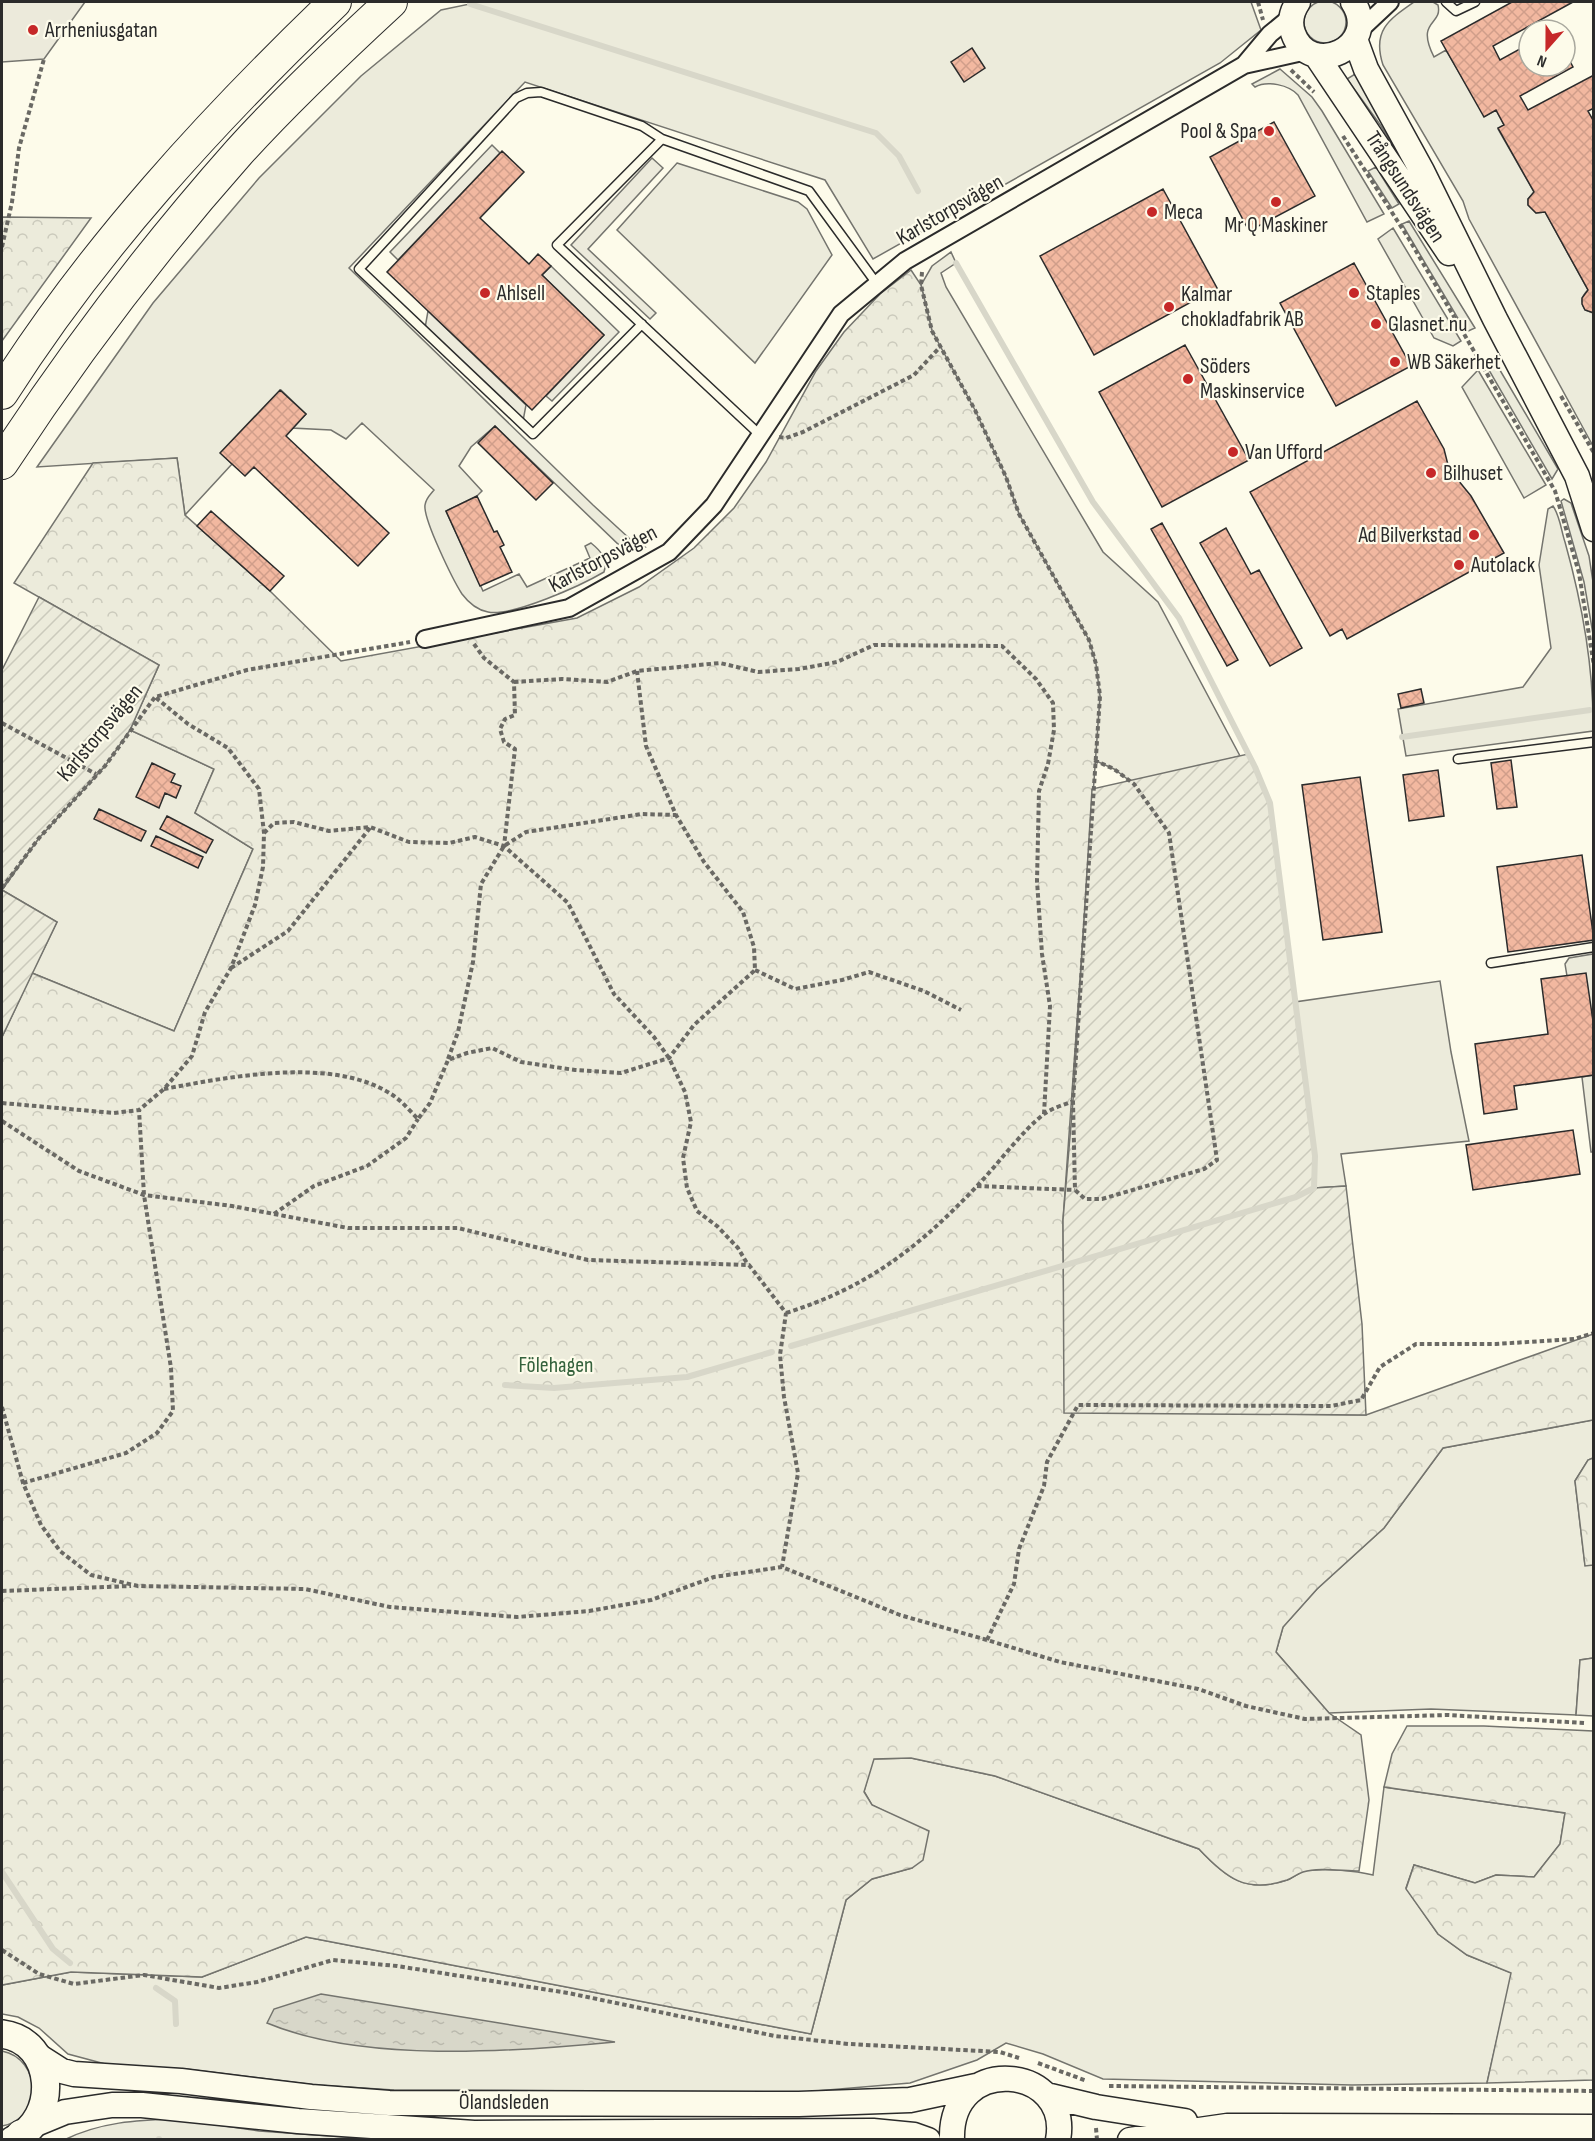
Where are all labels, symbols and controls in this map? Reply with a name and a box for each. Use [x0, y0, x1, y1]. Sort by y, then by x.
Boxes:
place label: Arrheniusgatan [44, 17, 158, 44]
north arrow [1517, 18, 1577, 78]
marker: Arrheniusgatan [26, 23, 40, 37]
text: N [1535, 50, 1550, 71]
place label: Pool & Spa [1180, 118, 1257, 145]
marker: Pool & Spa [1262, 124, 1276, 138]
street label: Trångsundsvägen [1359, 126, 1451, 248]
street label: Karlstorpsvägen [892, 169, 1008, 251]
marker: Mr Q Maskiner [1269, 195, 1283, 209]
place label: Meca [1164, 199, 1203, 226]
marker: Meca [1145, 205, 1159, 219]
place label: Mr Q Maskiner [1224, 212, 1328, 239]
place label: Ahlsell [496, 280, 545, 307]
place label: Staples [1366, 280, 1421, 307]
place label: Kalmar chokladfabrik AB [1181, 281, 1304, 333]
marker: Ahlsell [478, 286, 492, 300]
marker: Staples [1347, 286, 1361, 300]
marker: Kalmar chokladfabrik AB [1162, 300, 1176, 314]
place label: Glasnet.nu [1388, 311, 1467, 338]
marker: Glasnet.nu [1369, 317, 1383, 331]
place label: WB Säkerhet [1407, 349, 1501, 376]
place label: Söders Maskinservice [1200, 353, 1305, 405]
marker: WB Säkerhet [1388, 355, 1402, 369]
marker: Söders Maskinservice [1181, 372, 1195, 386]
place label: Van Ufford [1245, 439, 1323, 466]
marker: Van Ufford [1226, 445, 1240, 459]
place label: Bilhuset [1443, 460, 1503, 487]
marker: Bilhuset [1424, 466, 1438, 480]
street label: Karlstorpsvägen [544, 519, 662, 599]
place label: Ad Bilverkstad [1358, 522, 1462, 549]
marker: Ad Bilverkstad [1467, 528, 1481, 542]
place label: Autolack [1470, 552, 1536, 579]
marker: Autolack [1452, 558, 1466, 572]
street label: Karlstorpsvägen [51, 679, 149, 787]
park label: Fölehagen [519, 1352, 593, 1379]
street label: Ölandsleden [459, 2089, 549, 2116]

